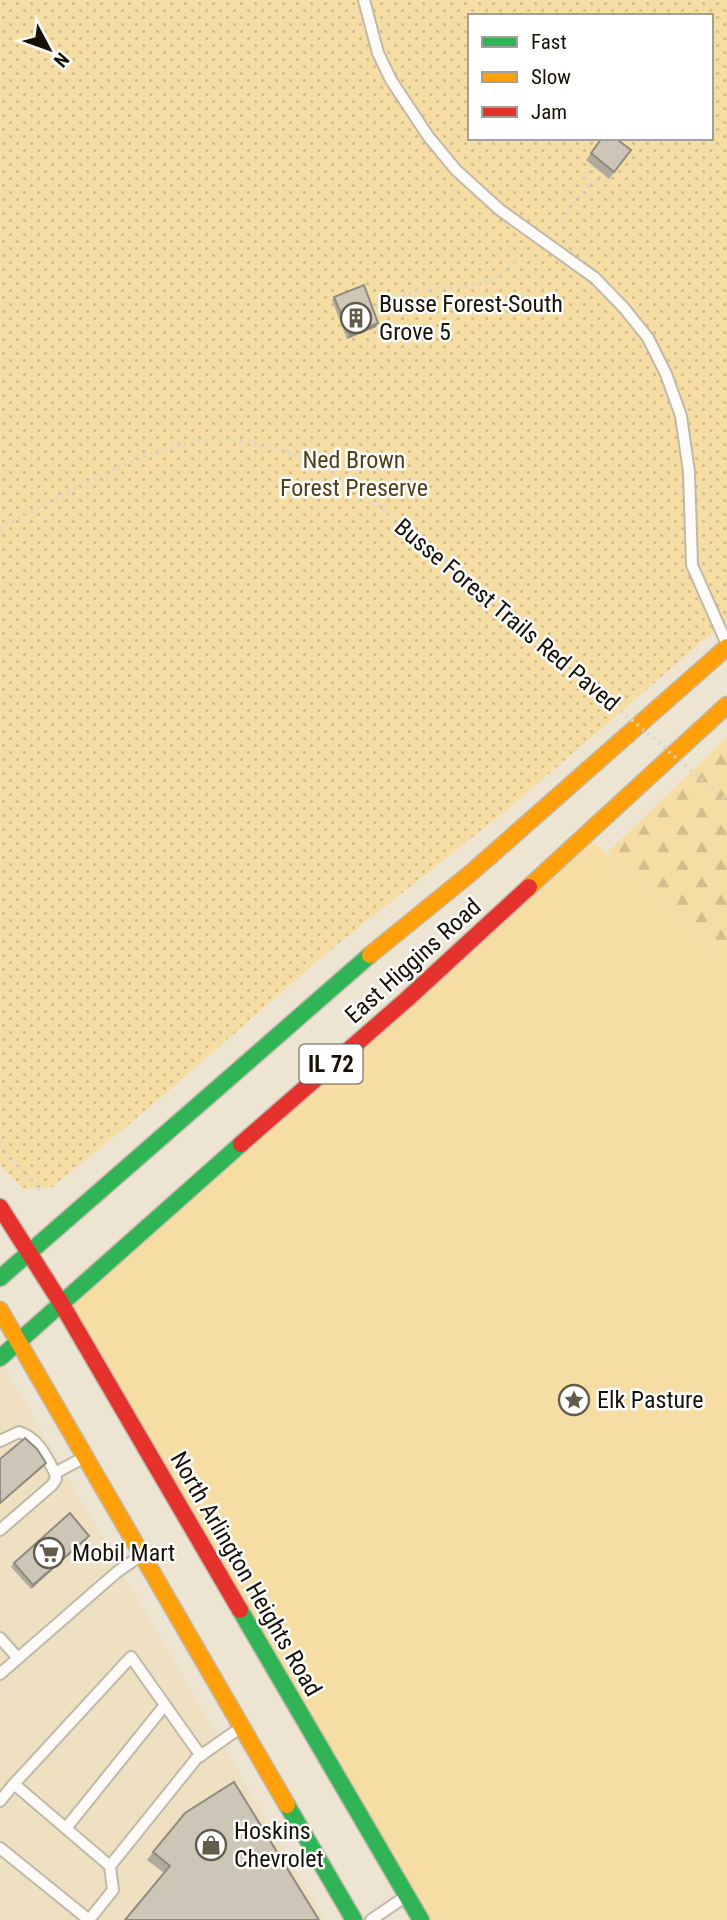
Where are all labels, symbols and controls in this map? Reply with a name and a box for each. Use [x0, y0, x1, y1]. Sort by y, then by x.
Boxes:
north arrow [14, 14, 84, 84]
legend [468, 14, 713, 140]
text: Fast [531, 30, 567, 54]
text: N [49, 48, 74, 72]
text: Slow [531, 65, 571, 89]
text: Jam [531, 100, 567, 124]
place label: Busse Forest-South Grove 5 [379, 290, 563, 346]
building icon: Busse Forest-South Grove 5 [339, 301, 373, 335]
park label: Ned Brown Forest Preserve [280, 446, 428, 502]
street label: Busse Forest Trails Red Paved [389, 513, 625, 717]
street label: East Higgins Road [339, 893, 487, 1029]
road number: IL 72 [300, 1044, 362, 1084]
place icon: Elk Pasture [557, 1383, 591, 1417]
place label: Elk Pasture [597, 1386, 703, 1414]
street label: North Arlington Heights Road [165, 1447, 327, 1701]
supermarket icon: Mobil Mart [32, 1536, 66, 1570]
place label: Mobil Mart [72, 1539, 175, 1567]
place label: Hoskins Chevrolet [234, 1817, 324, 1873]
shop icon: Hoskins Chevrolet [194, 1828, 228, 1862]

